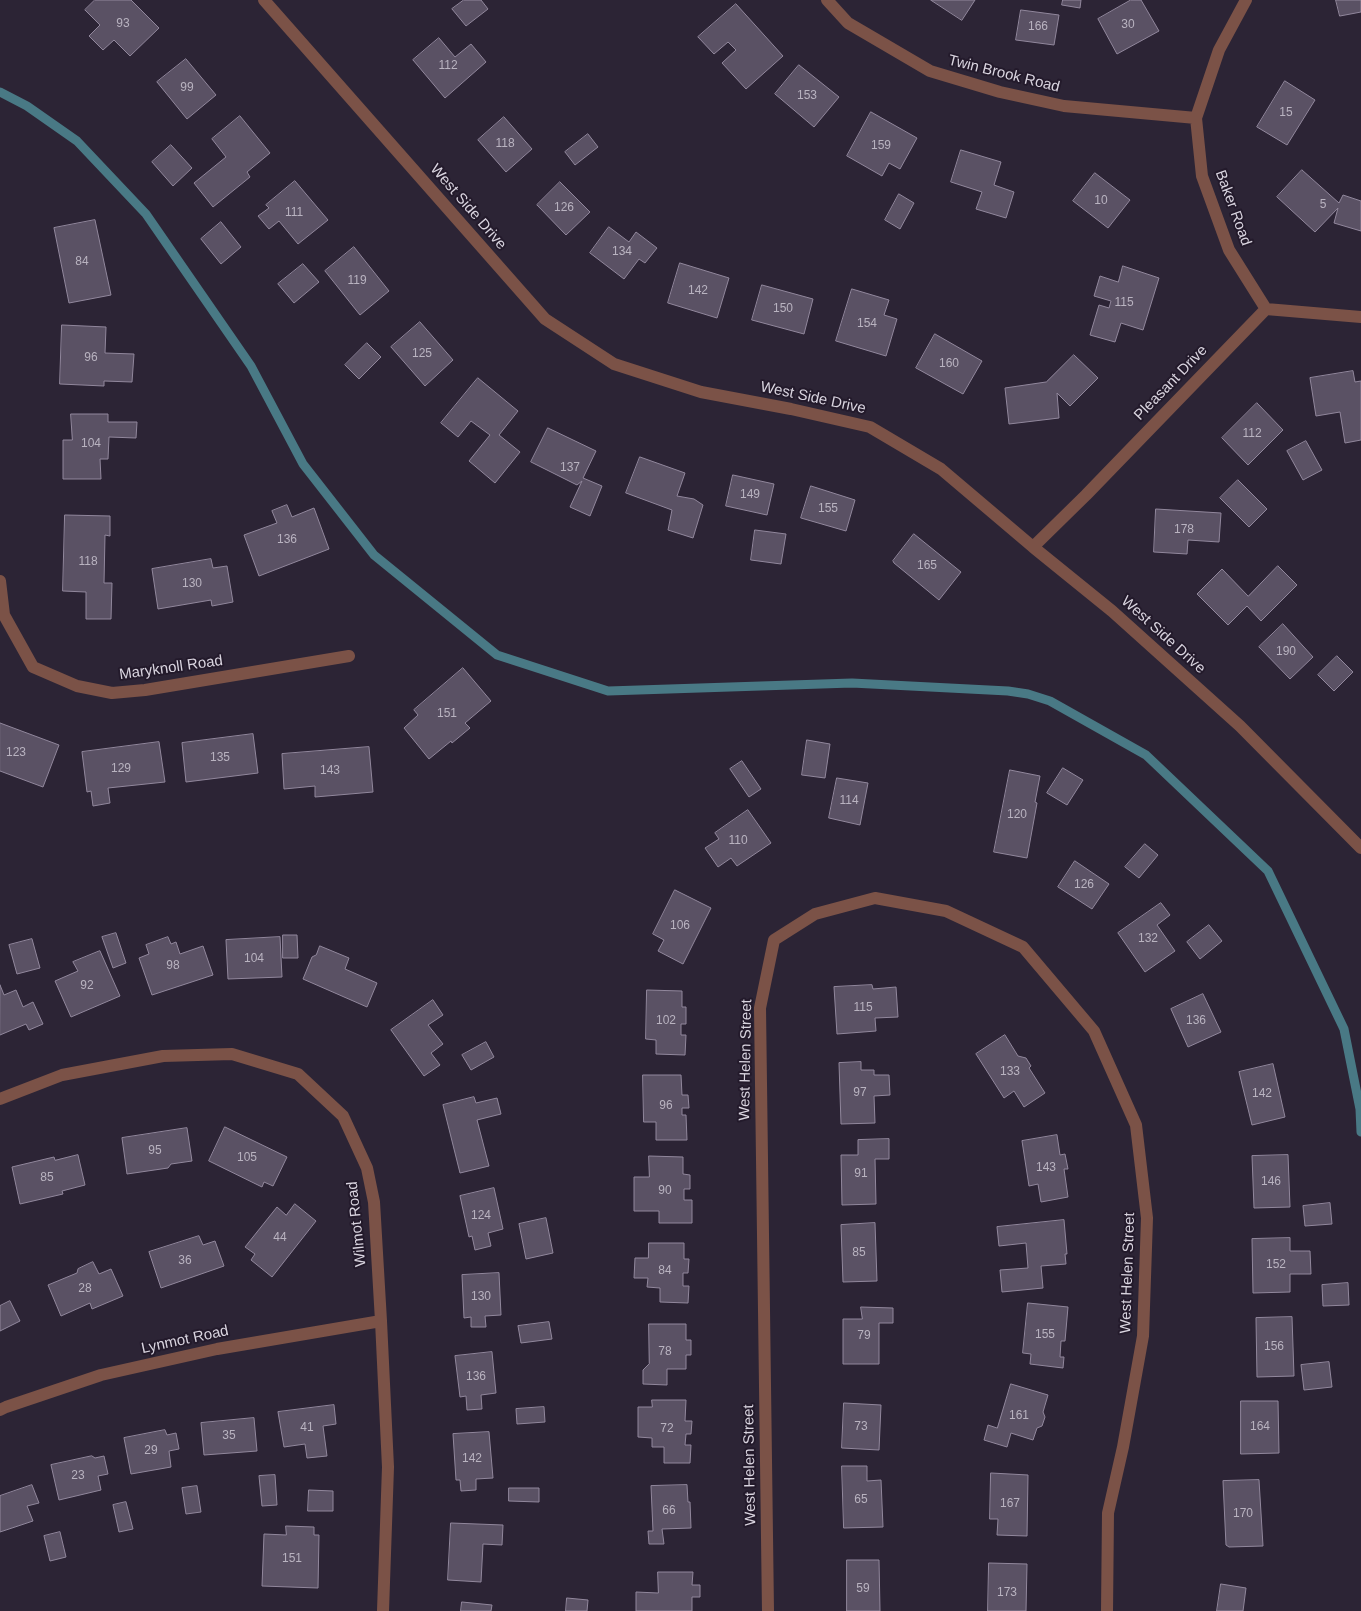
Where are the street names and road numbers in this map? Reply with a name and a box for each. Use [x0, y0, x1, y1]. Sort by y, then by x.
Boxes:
street label: Twin Brook Road [946, 51, 1062, 97]
street label: West Side Drive [426, 161, 510, 253]
street label: Baker Road [1211, 168, 1255, 248]
street label: Pleasant Drive [1131, 342, 1211, 424]
street label: West Side Drive [759, 378, 867, 418]
street label: West Side Drive [1117, 592, 1209, 678]
street label: Maryknoll Road [118, 652, 224, 684]
street label: West Helen Street [736, 999, 756, 1121]
street label: Wilmot Road [344, 1180, 370, 1268]
street label: West Helen Street [1117, 1212, 1139, 1334]
street label: Lynmot Road [140, 1322, 230, 1358]
street label: West Helen Street [740, 1404, 760, 1526]

